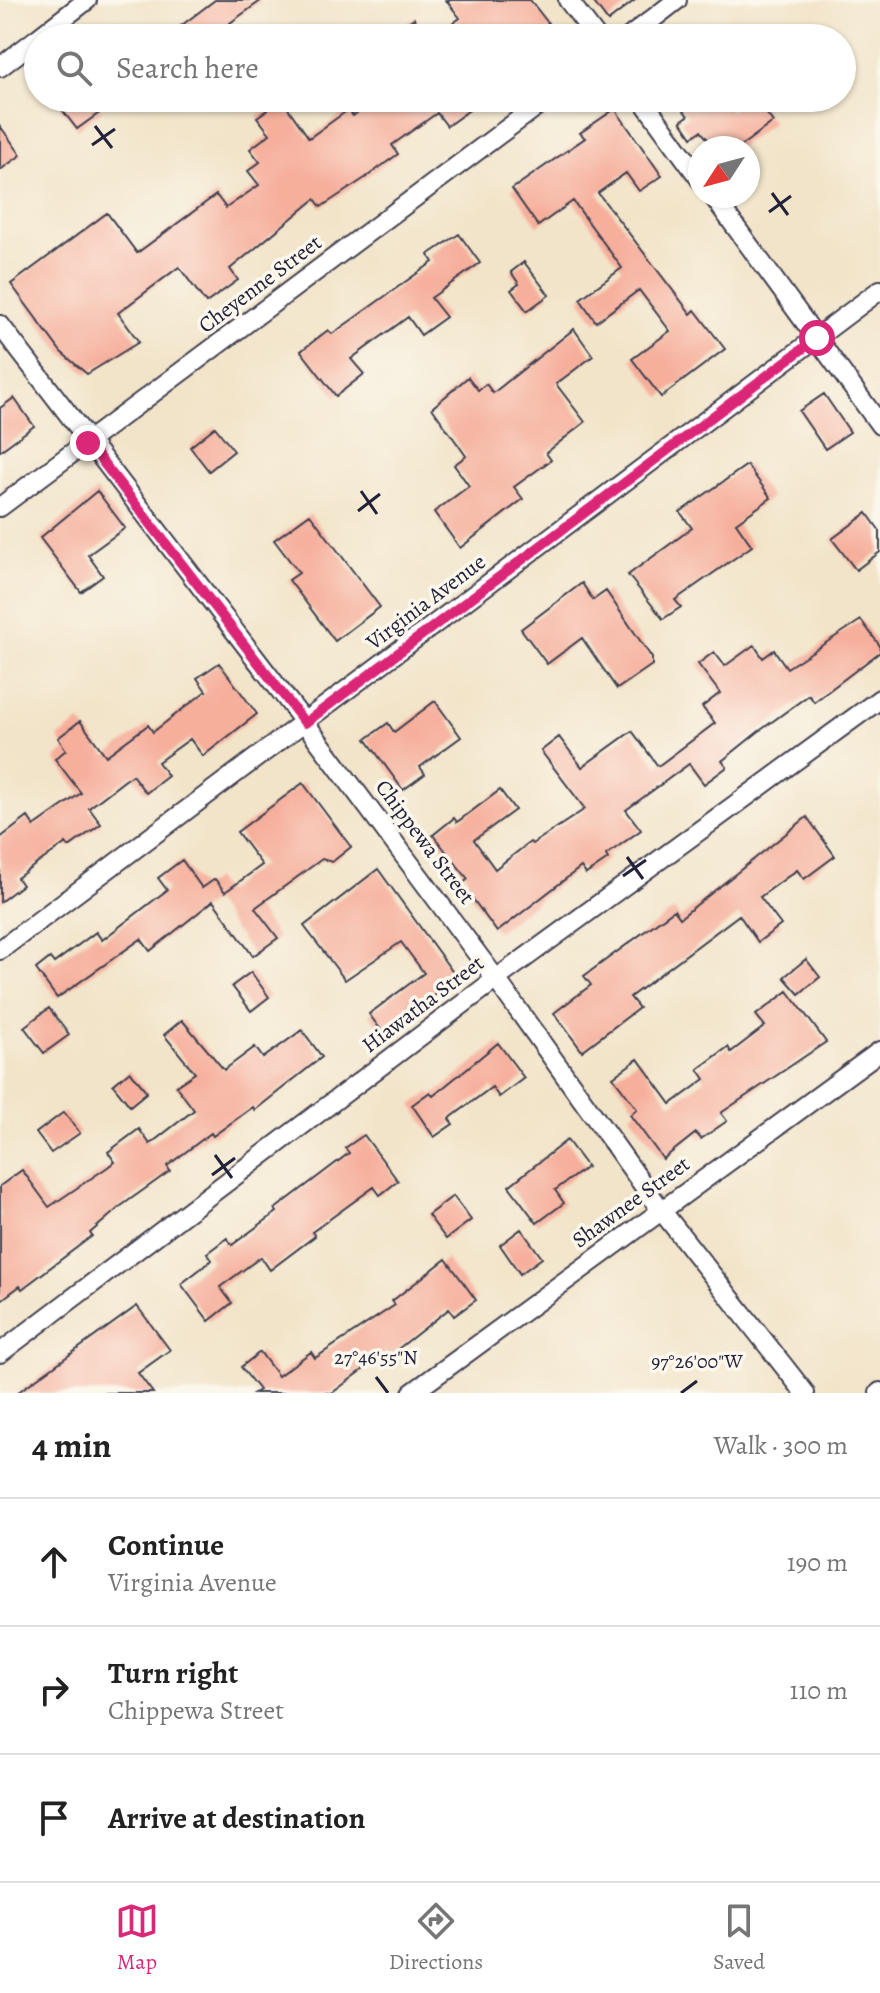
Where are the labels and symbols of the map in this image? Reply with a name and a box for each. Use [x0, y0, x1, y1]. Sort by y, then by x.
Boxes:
north arrow [688, 136, 760, 208]
street label: Cheyenne Street [192, 228, 328, 340]
route start [799, 320, 835, 356]
route end [70, 425, 106, 461]
street label: Virginia Avenue [359, 547, 492, 658]
street label: Chippewa Street [368, 774, 482, 910]
street label: Hiawatha Street [356, 948, 490, 1060]
street label: Shawnee Street [566, 1149, 696, 1255]
text: 27°46'55"N [334, 1344, 418, 1371]
text: 97°26'00"W [651, 1348, 743, 1375]

